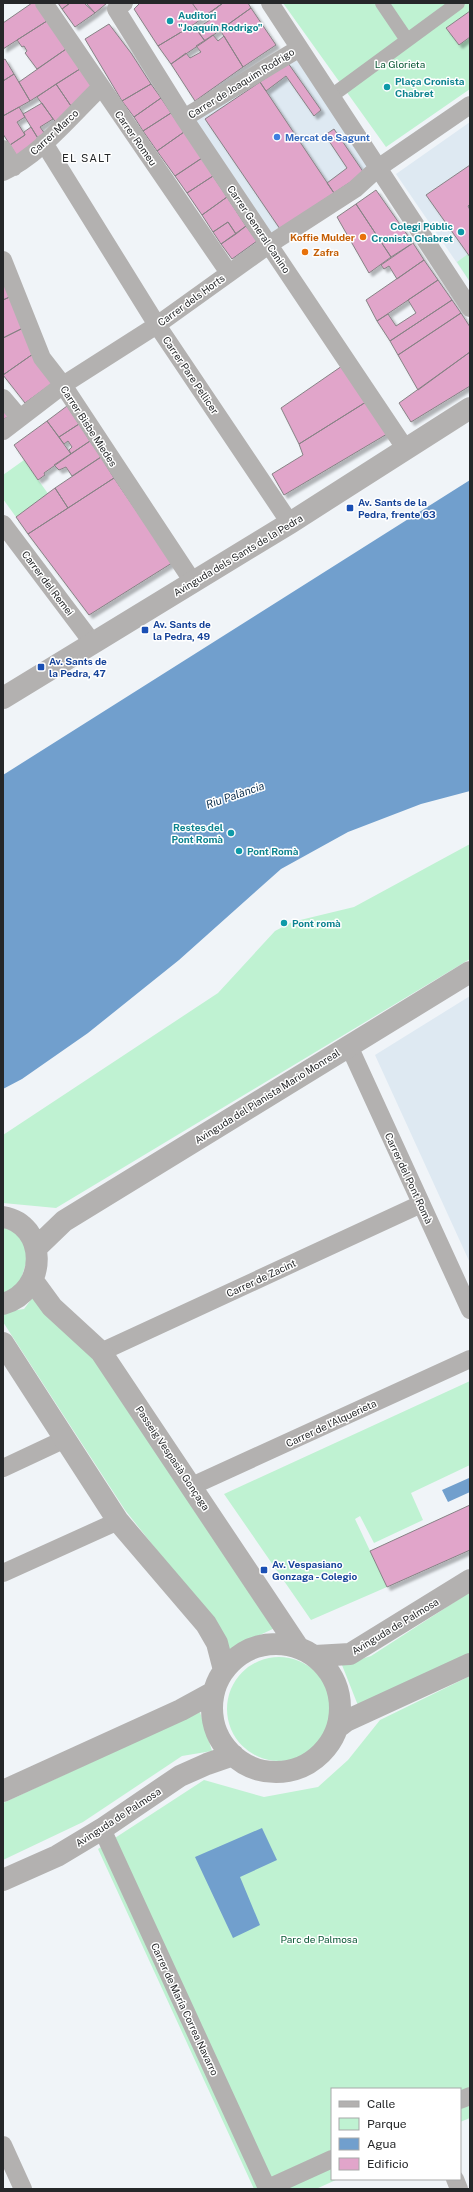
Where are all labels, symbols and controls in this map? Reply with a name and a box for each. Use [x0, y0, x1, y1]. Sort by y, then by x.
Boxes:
place label: Auditori "Joaquín Rodrigo" [178, 9, 263, 33]
marker: Auditori "Joaquín Rodrigo" [165, 16, 175, 26]
street label: Carrer de Joaquim Rodrigo [186, 45, 297, 121]
park label: La Glorieta [375, 58, 425, 70]
place label: Plaça Cronista Chabret [395, 75, 465, 99]
marker: Plaça Cronista Chabret [382, 82, 392, 92]
street label: Carrer Marco [27, 106, 81, 157]
street label: Carrer Romeu [113, 108, 160, 168]
place label: Mercat de Sagunt [285, 131, 370, 143]
marker: Mercat de Sagunt [272, 132, 282, 142]
district label: EL SALT [62, 152, 112, 164]
street label: Carrer General Canino [225, 183, 293, 275]
place label: Colegi Públic Cronista Chabret [371, 220, 454, 244]
marker: Colegi Públic Cronista Chabret [456, 227, 466, 237]
place label: Koffie Mulder [290, 231, 355, 243]
marker: Koffie Mulder [358, 232, 368, 242]
place label: Zafra [313, 246, 339, 258]
marker: Zafra [300, 247, 310, 257]
street label: Carrer dels Horts [155, 272, 227, 328]
street label: Carrer Pare Pellicer [161, 334, 221, 416]
street label: Carrer Bisbe Miedes [58, 383, 120, 469]
place label: Av. Sants de la Pedra, frente 63 [358, 496, 436, 520]
marker: Av. Sants de la Pedra, frente 63 [345, 503, 355, 513]
street label: Avinguda dels Sants de la Pedra [171, 512, 305, 598]
street label: Carrer del Remei [20, 548, 76, 618]
place label: Av. Sants de la Pedra, 49 [153, 618, 211, 642]
marker: Av. Sants de la Pedra, 49 [140, 625, 150, 635]
place label: Av. Sants de la Pedra, 47 [49, 655, 107, 679]
marker: Av. Sants de la Pedra, 47 [36, 662, 46, 672]
water label: Riu Palància [204, 779, 266, 811]
place label: Restes del Pont Romà [172, 821, 223, 845]
marker: Restes del Pont Romà [226, 828, 236, 838]
place label: Pont Romà [247, 845, 299, 857]
marker: Pont Romà [234, 846, 244, 856]
place label: Pont romà [292, 917, 341, 929]
marker: Pont romà [279, 918, 289, 928]
street label: Avinguda del Pianista Mario Monreal [192, 1046, 342, 1146]
street label: Carrer del Pont Romà [383, 1130, 435, 1226]
street label: Carrer de Zacint [224, 1257, 298, 1299]
street label: Carrer de l’Alquerieta [284, 1397, 378, 1449]
street label: Passeig Vespasià Gonçaga [133, 1403, 213, 1513]
place label: Av. Vespasiano Gonzaga - Colegio [272, 1558, 357, 1582]
marker: Av. Vespasiano Gonzaga - Colegio [259, 1565, 269, 1575]
street label: Avinguda de Palmosa [349, 1595, 441, 1657]
street label: Avinguda de Palmosa [73, 1785, 163, 1849]
park label: Parc de Palmosa [281, 1933, 357, 1945]
street label: Carrer de María Correa Navarro [149, 1941, 221, 2078]
legend [331, 2088, 461, 2180]
text: Calle [367, 2097, 396, 2111]
text: Parque [367, 2117, 407, 2131]
text: Agua [367, 2137, 396, 2151]
text: Edificio [367, 2157, 409, 2171]

